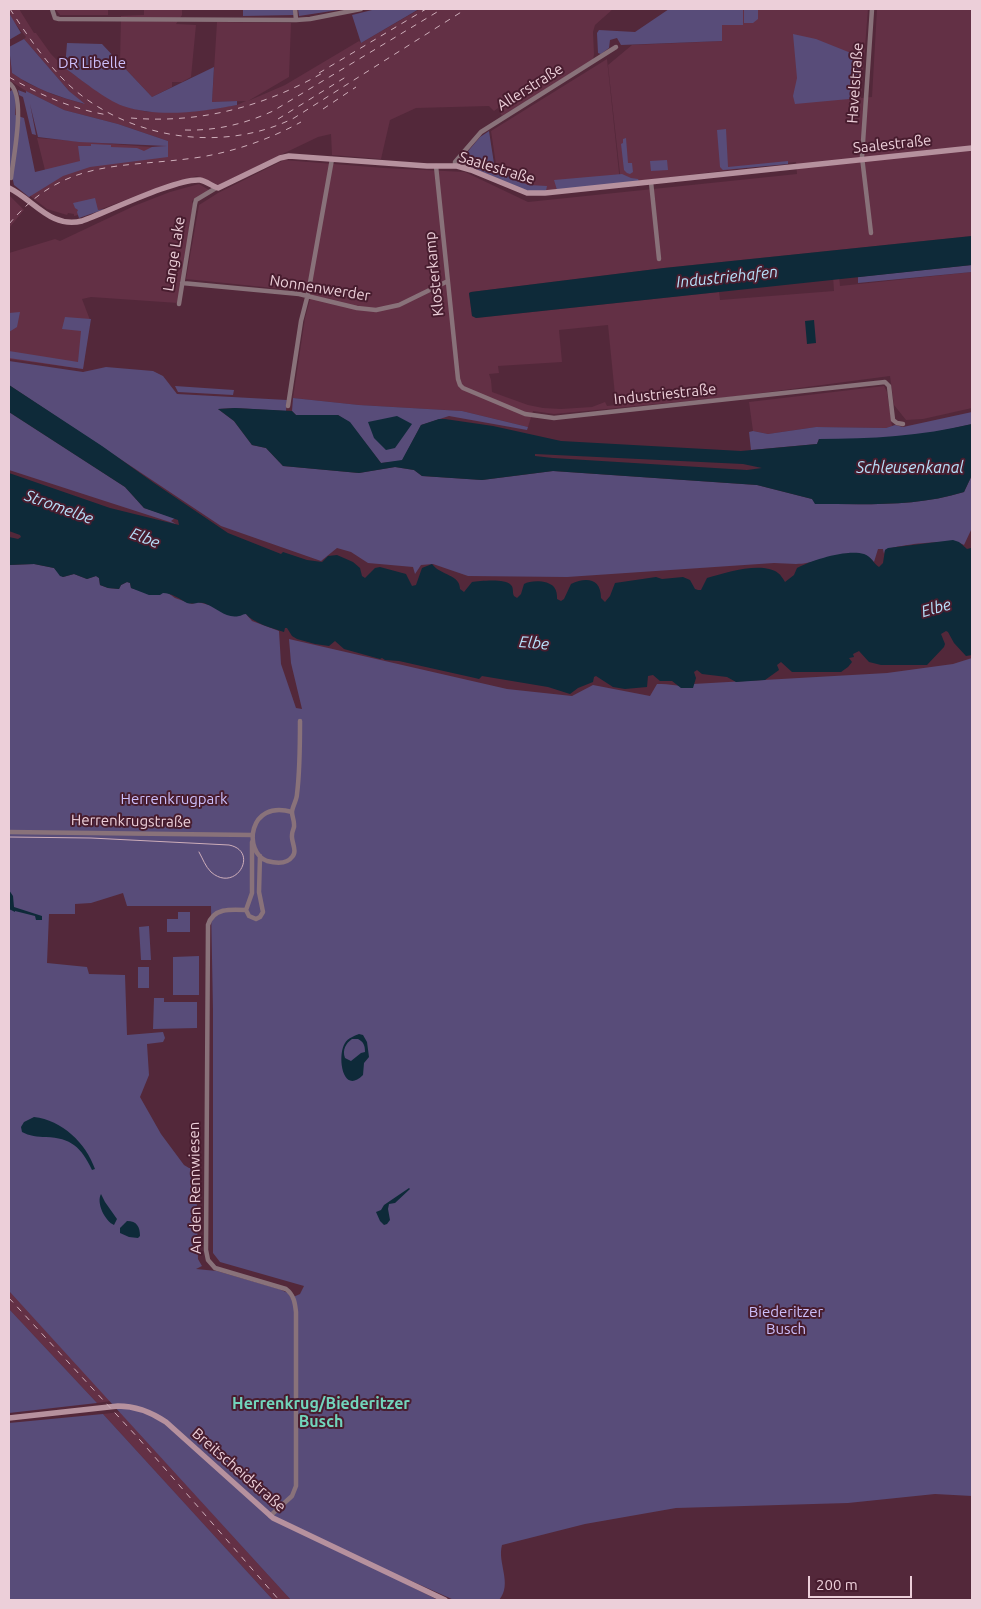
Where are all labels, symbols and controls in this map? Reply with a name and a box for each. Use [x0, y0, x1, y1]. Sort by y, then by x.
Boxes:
street label: Havelstraße [843, 42, 867, 124]
park label: DR Libelle [58, 54, 126, 72]
street label: Allerstraße [494, 60, 566, 114]
street label: Saalestraße [852, 131, 932, 157]
street label: Saalestraße [457, 148, 537, 188]
street label: Lange Lake [159, 215, 189, 293]
street label: Klosterkamp [421, 231, 447, 317]
water label: Industriehafen [675, 262, 779, 292]
street label: Nonnenwerder [268, 271, 372, 305]
street label: Industriestraße [613, 380, 717, 408]
water label: Schleusenkanal [856, 458, 964, 478]
water label: Stromelbe [22, 486, 96, 528]
water label: Elbe [128, 524, 162, 552]
water label: Elbe [919, 595, 953, 621]
water label: Elbe [518, 632, 550, 654]
park label: Herrenkrugpark [120, 790, 228, 808]
street label: Herrenkrugstraße [71, 811, 191, 831]
street label: An den Rennwiesen [185, 1122, 205, 1254]
park label: Biederitzer Busch [749, 1303, 823, 1338]
district label: Herrenkrug/Biederitzer Busch [232, 1394, 410, 1432]
street label: Breitscheidstraße [188, 1424, 290, 1516]
scale bar [811, 1566, 915, 1598]
text: 200 m [816, 1576, 858, 1593]

